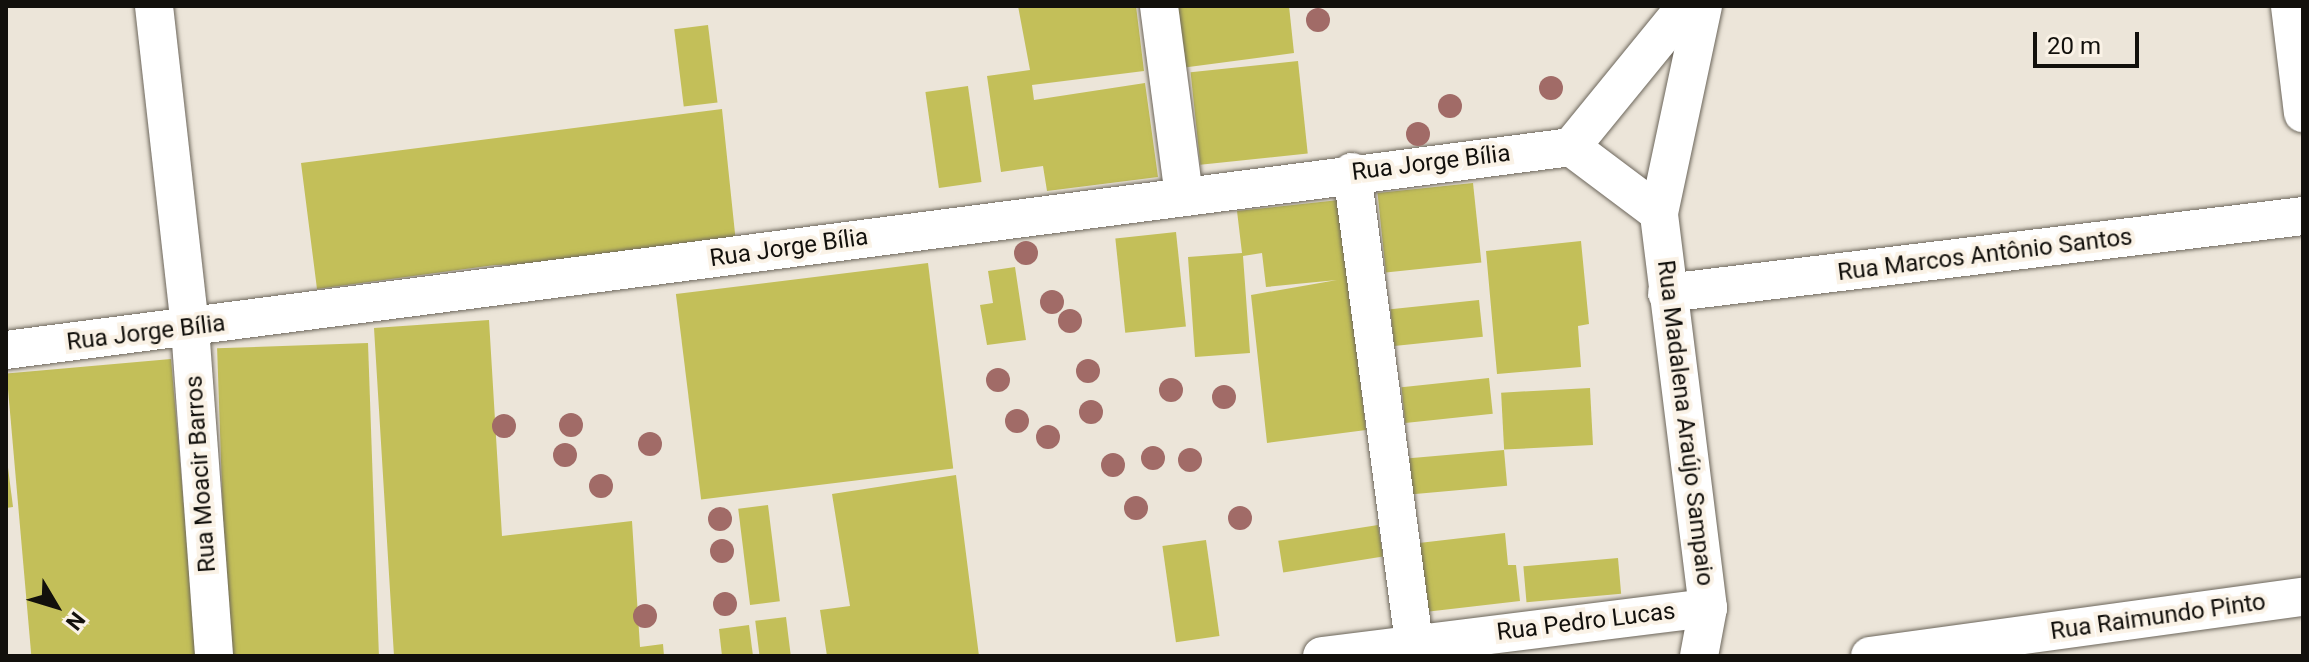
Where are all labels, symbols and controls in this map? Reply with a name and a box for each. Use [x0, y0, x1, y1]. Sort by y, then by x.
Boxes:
scale bar [2037, 16, 2143, 66]
text: 20 m [2047, 32, 2101, 60]
street label: Rua Jorge Bília [1350, 139, 1512, 187]
street label: Rua Jorge Bília [708, 223, 870, 273]
street label: Rua Marcos Antônio Santos [1836, 223, 2134, 287]
street label: Rua Madalena Araújo Sampaio [1651, 259, 1719, 587]
street label: Rua Jorge Bília [65, 309, 227, 357]
street label: Rua Moacir Barros [180, 375, 222, 573]
north arrow [16, 566, 96, 646]
street label: Rua Raimundo Pinto [2049, 588, 2267, 646]
street label: Rua Pedro Lucas [1495, 597, 1677, 647]
text: N [61, 607, 90, 635]

